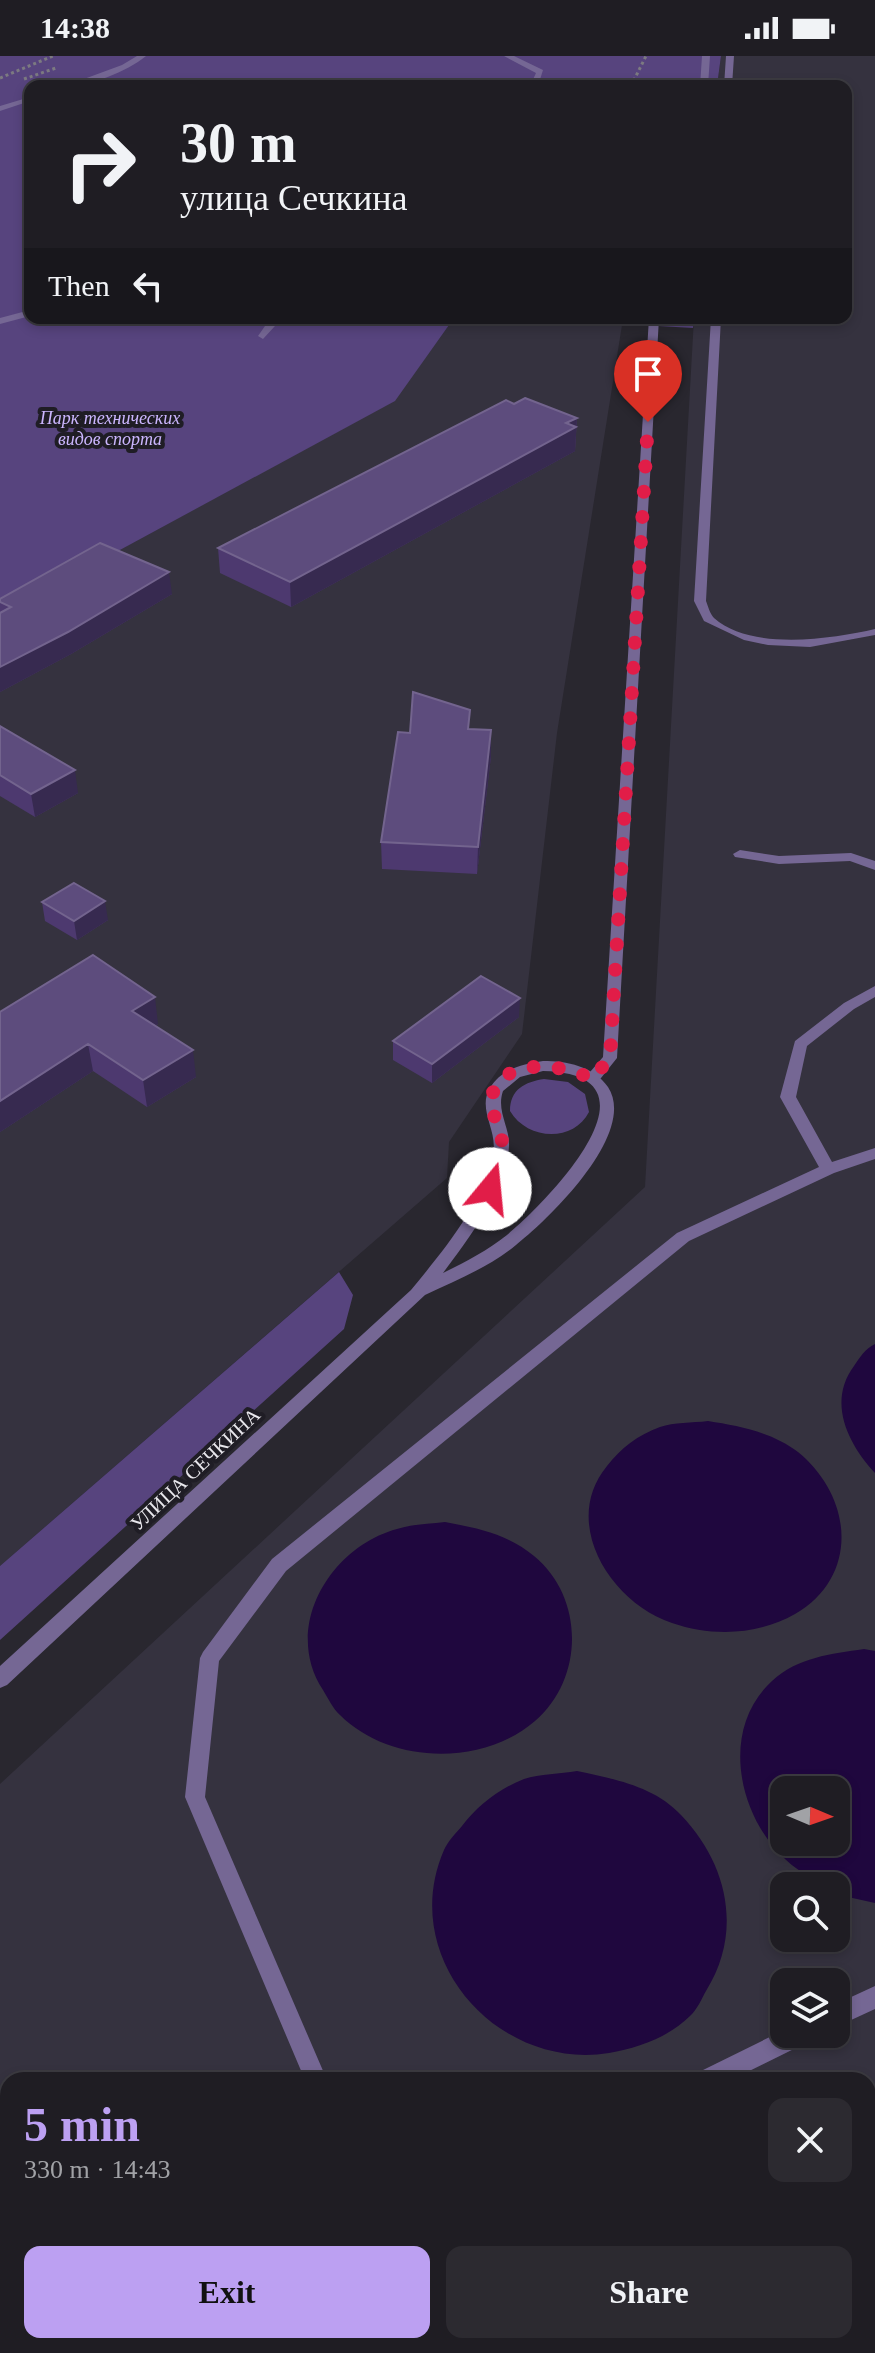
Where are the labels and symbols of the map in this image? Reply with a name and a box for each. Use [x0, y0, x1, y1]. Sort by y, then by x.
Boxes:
pin [614, 340, 682, 422]
park label: Парк технических видов спорта [39, 408, 180, 449]
position arrow [448, 1147, 532, 1231]
street label: УЛИЦА СЕЧКИНА [126, 1403, 265, 1535]
north arrow [770, 1776, 850, 1856]

